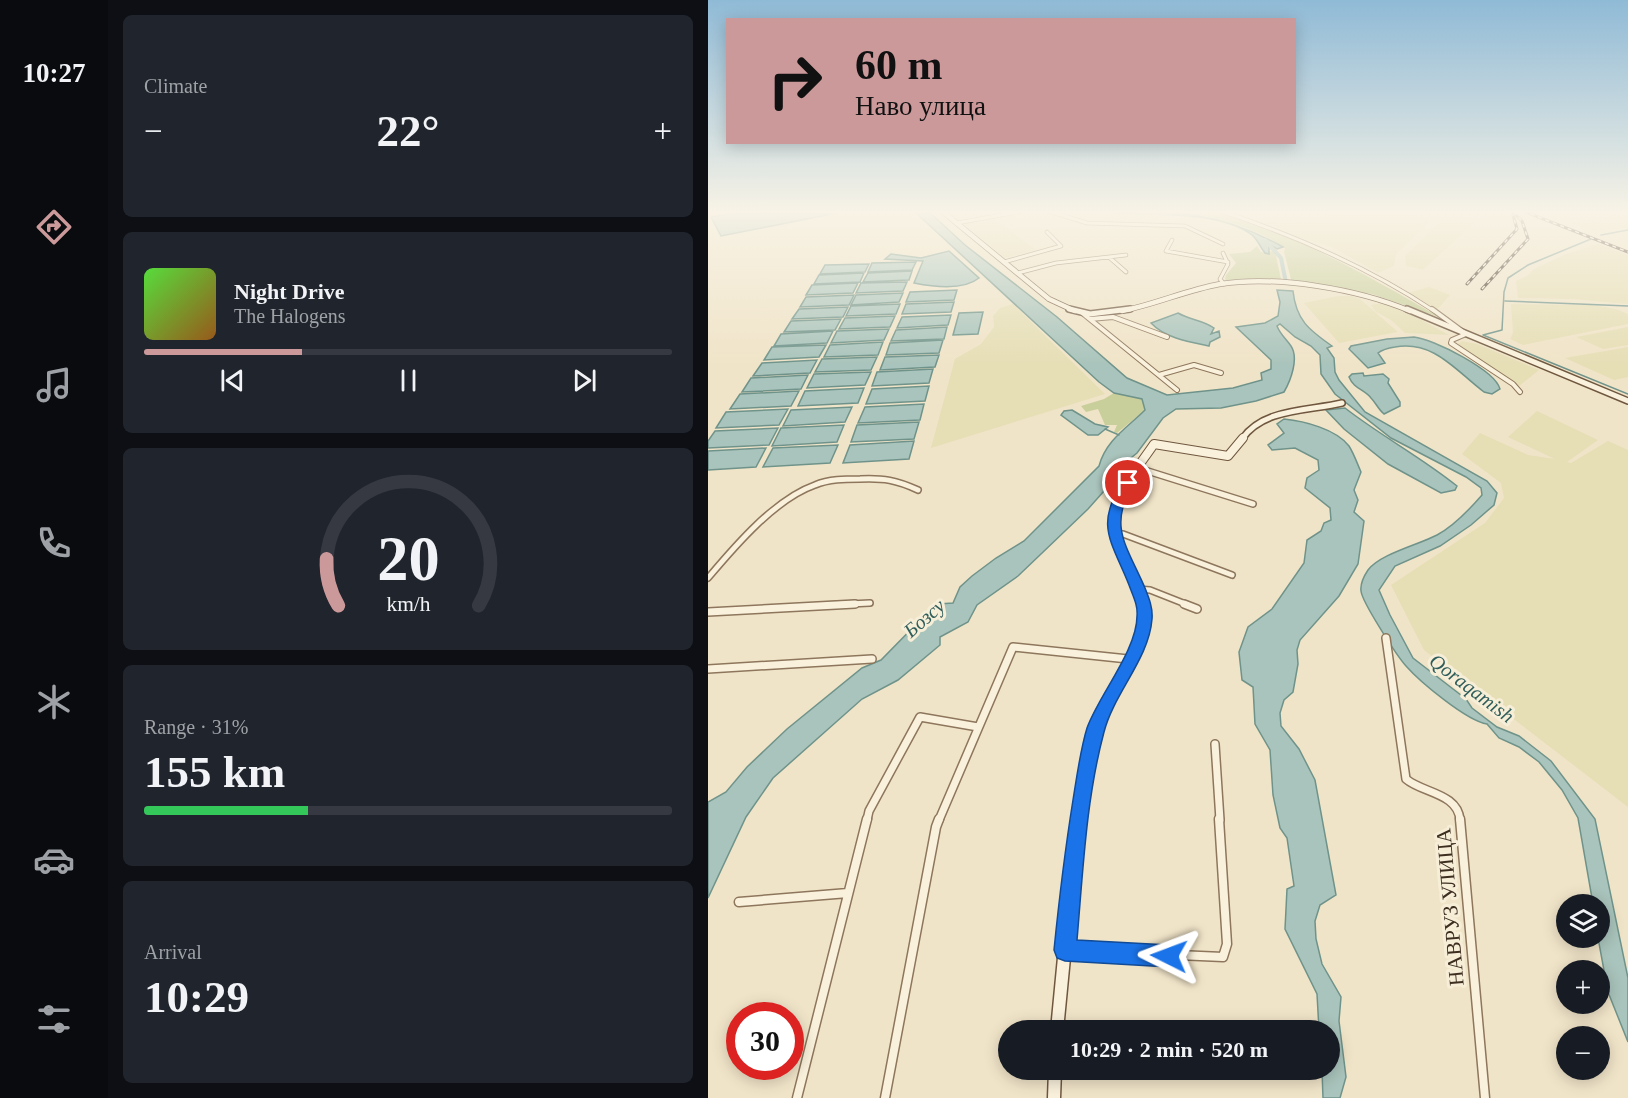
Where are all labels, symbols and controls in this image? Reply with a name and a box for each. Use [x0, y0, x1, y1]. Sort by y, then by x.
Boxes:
icon: right [756, 42, 834, 120]
text: 60 m [855, 42, 943, 88]
text: 10:27 [23, 58, 86, 88]
text: Climate [144, 75, 207, 97]
text: Наво улица [855, 91, 986, 121]
text: 22° [377, 106, 440, 156]
text: − [144, 113, 163, 149]
text: + [653, 113, 672, 149]
icon: directions [33, 206, 75, 248]
text: Night Drive [234, 279, 345, 304]
text: The Halogens [234, 305, 346, 327]
icon: music [33, 364, 75, 406]
icon: previous [216, 364, 249, 397]
icon: pause [392, 364, 425, 397]
icon: next [568, 364, 601, 397]
pin [1102, 457, 1153, 508]
icon: arrive [1111, 466, 1144, 499]
icon: phone [33, 522, 75, 564]
text: 20 [377, 524, 439, 593]
text: km/h [386, 592, 430, 616]
water label: Бозсу [898, 594, 950, 643]
water label: Qoraqamish [1425, 649, 1519, 728]
icon: climate [33, 681, 75, 723]
text: Range · 31% [144, 716, 248, 738]
text: 155 km [144, 747, 285, 797]
street label: НАВРУЗ УЛИЦА [1431, 826, 1469, 987]
icon: car [33, 839, 75, 881]
map controls [1556, 894, 1610, 1080]
button: layers [1556, 894, 1610, 948]
position arrow [1137, 924, 1201, 988]
text: Arrival [144, 941, 202, 963]
button: + [1556, 960, 1610, 1014]
text: 10:29 [144, 972, 249, 1022]
icon: filters [33, 998, 75, 1040]
speed limit sign: 30 [726, 1002, 804, 1080]
button: − [1556, 1026, 1610, 1080]
text: 10:29 · 2 min · 520 m [1070, 1037, 1268, 1062]

